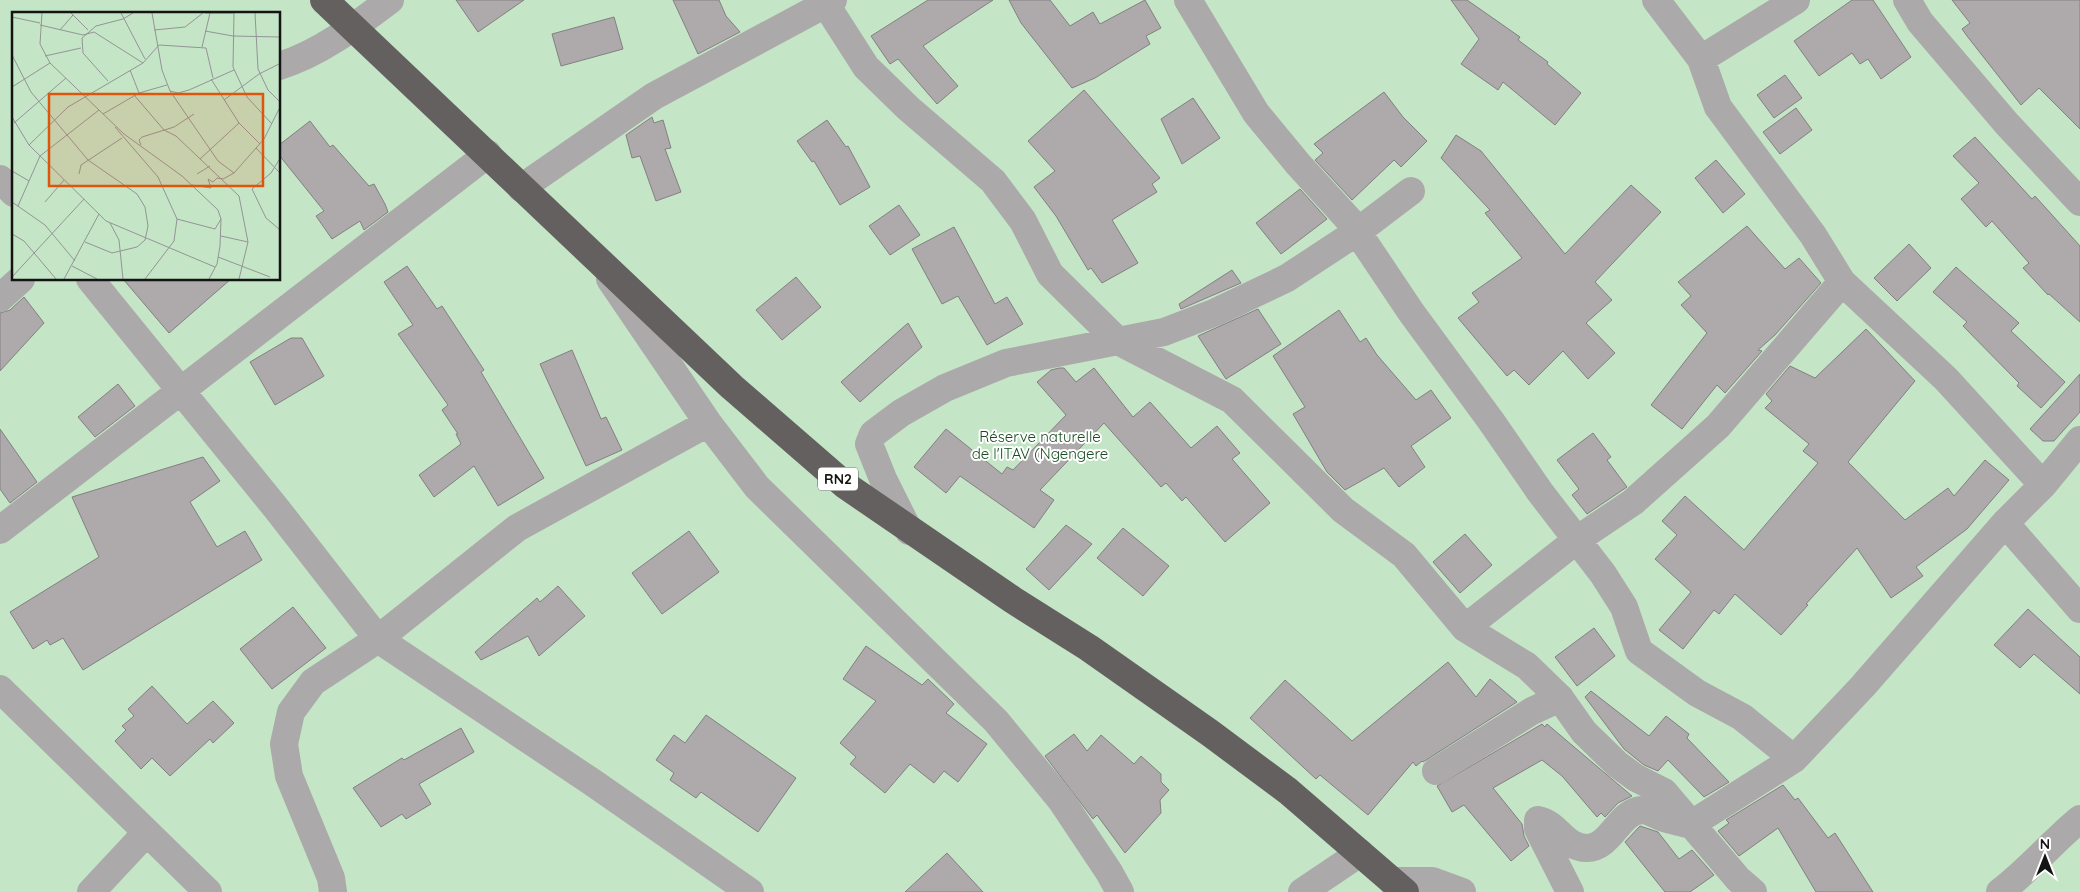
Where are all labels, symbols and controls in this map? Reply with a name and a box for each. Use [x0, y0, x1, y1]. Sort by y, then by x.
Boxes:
inset map [12, 12, 280, 280]
park label: Réserve naturelle de l'ITAV (Ngengere [972, 427, 1108, 463]
road number: RN2 [818, 468, 858, 490]
north arrow [2020, 832, 2070, 882]
text: N [2040, 835, 2050, 853]

